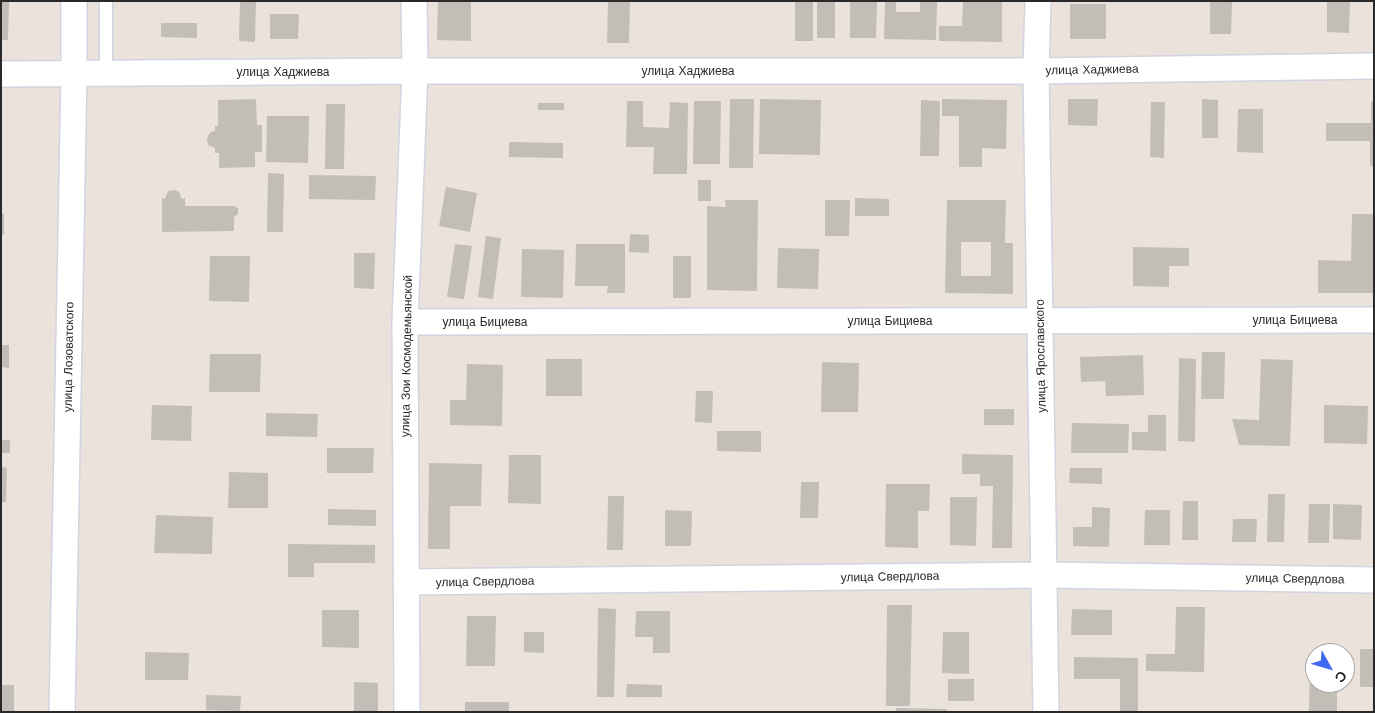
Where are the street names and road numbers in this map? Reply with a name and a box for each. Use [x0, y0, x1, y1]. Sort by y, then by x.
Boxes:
street label: улица Хаджиева [1045, 62, 1139, 78]
street label: улица Хаджиева [641, 64, 735, 78]
street label: улица Хаджиева [236, 65, 330, 79]
street label: улица Зои Космодемьянской [398, 275, 416, 437]
street label: улица Ярославского [1033, 299, 1049, 413]
street label: улица Лозоватского [61, 302, 77, 412]
street label: улица Бициева [1253, 313, 1337, 327]
street label: улица Бициева [848, 314, 932, 328]
street label: улица Бициева [443, 315, 527, 329]
street label: улица Свердлова [840, 569, 940, 585]
street label: улица Свердлова [1245, 571, 1345, 587]
street label: улица Свердлова [435, 574, 535, 590]

